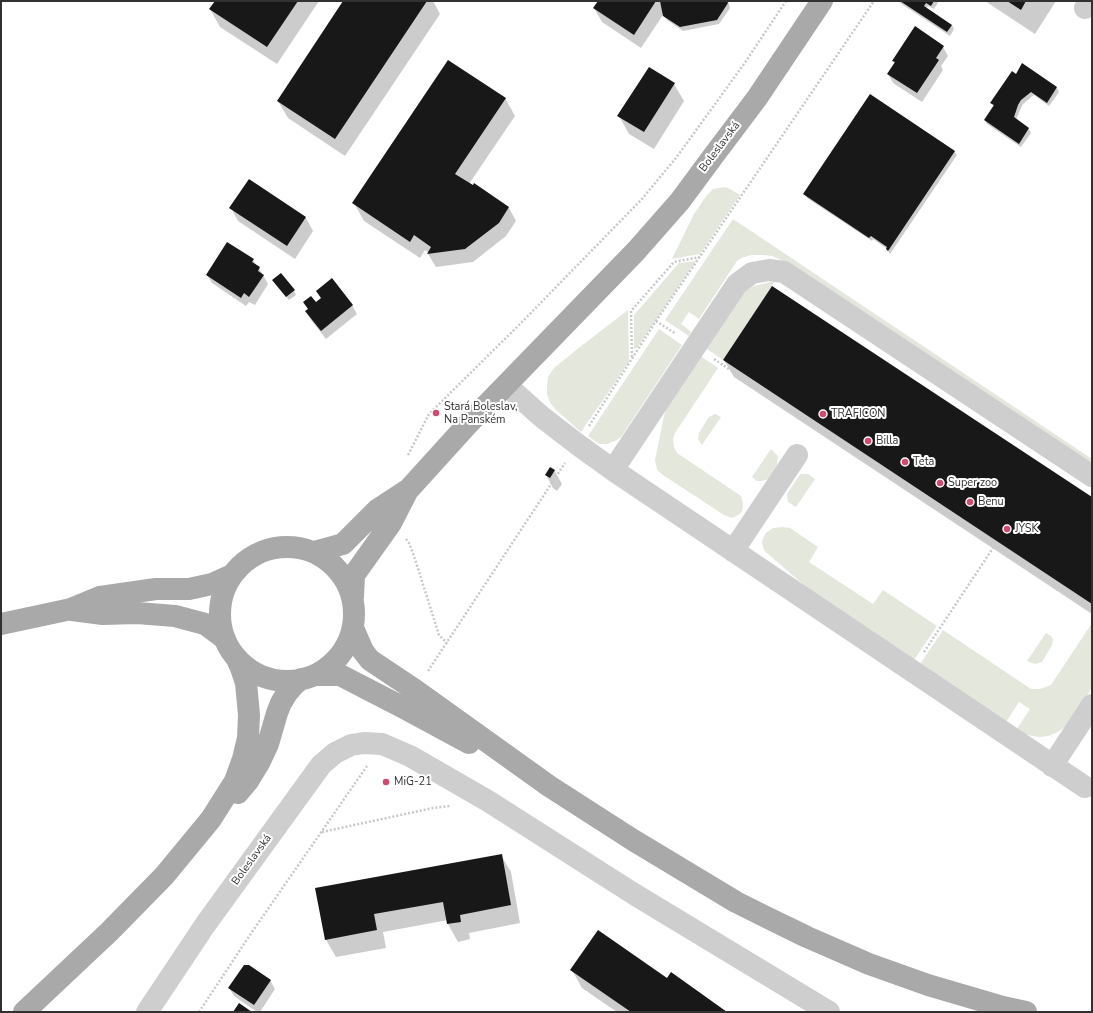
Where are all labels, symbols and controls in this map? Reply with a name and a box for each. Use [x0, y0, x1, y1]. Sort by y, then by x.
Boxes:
street label: Boleslavská [697, 119, 743, 175]
place label: Stará Boleslav, Na Panském [444, 400, 518, 426]
place label: TRAFICON [831, 407, 885, 421]
marker: Stará Boleslav, Na Panském [431, 408, 441, 418]
marker: TRAFICON [818, 409, 828, 419]
place label: Billa [876, 434, 898, 448]
marker: Billa [863, 436, 873, 446]
place label: Teta [913, 455, 934, 469]
marker: Teta [900, 457, 910, 467]
place label: Super zoo [948, 476, 997, 490]
marker: Super zoo [935, 478, 945, 488]
place label: Benu [978, 495, 1004, 509]
marker: Benu [965, 497, 975, 507]
place label: JYSK [1015, 522, 1038, 536]
marker: JYSK [1002, 524, 1012, 534]
place label: MiG-21 [394, 775, 432, 789]
marker: MiG-21 [381, 777, 391, 787]
street label: Boleslavská [229, 832, 275, 888]

